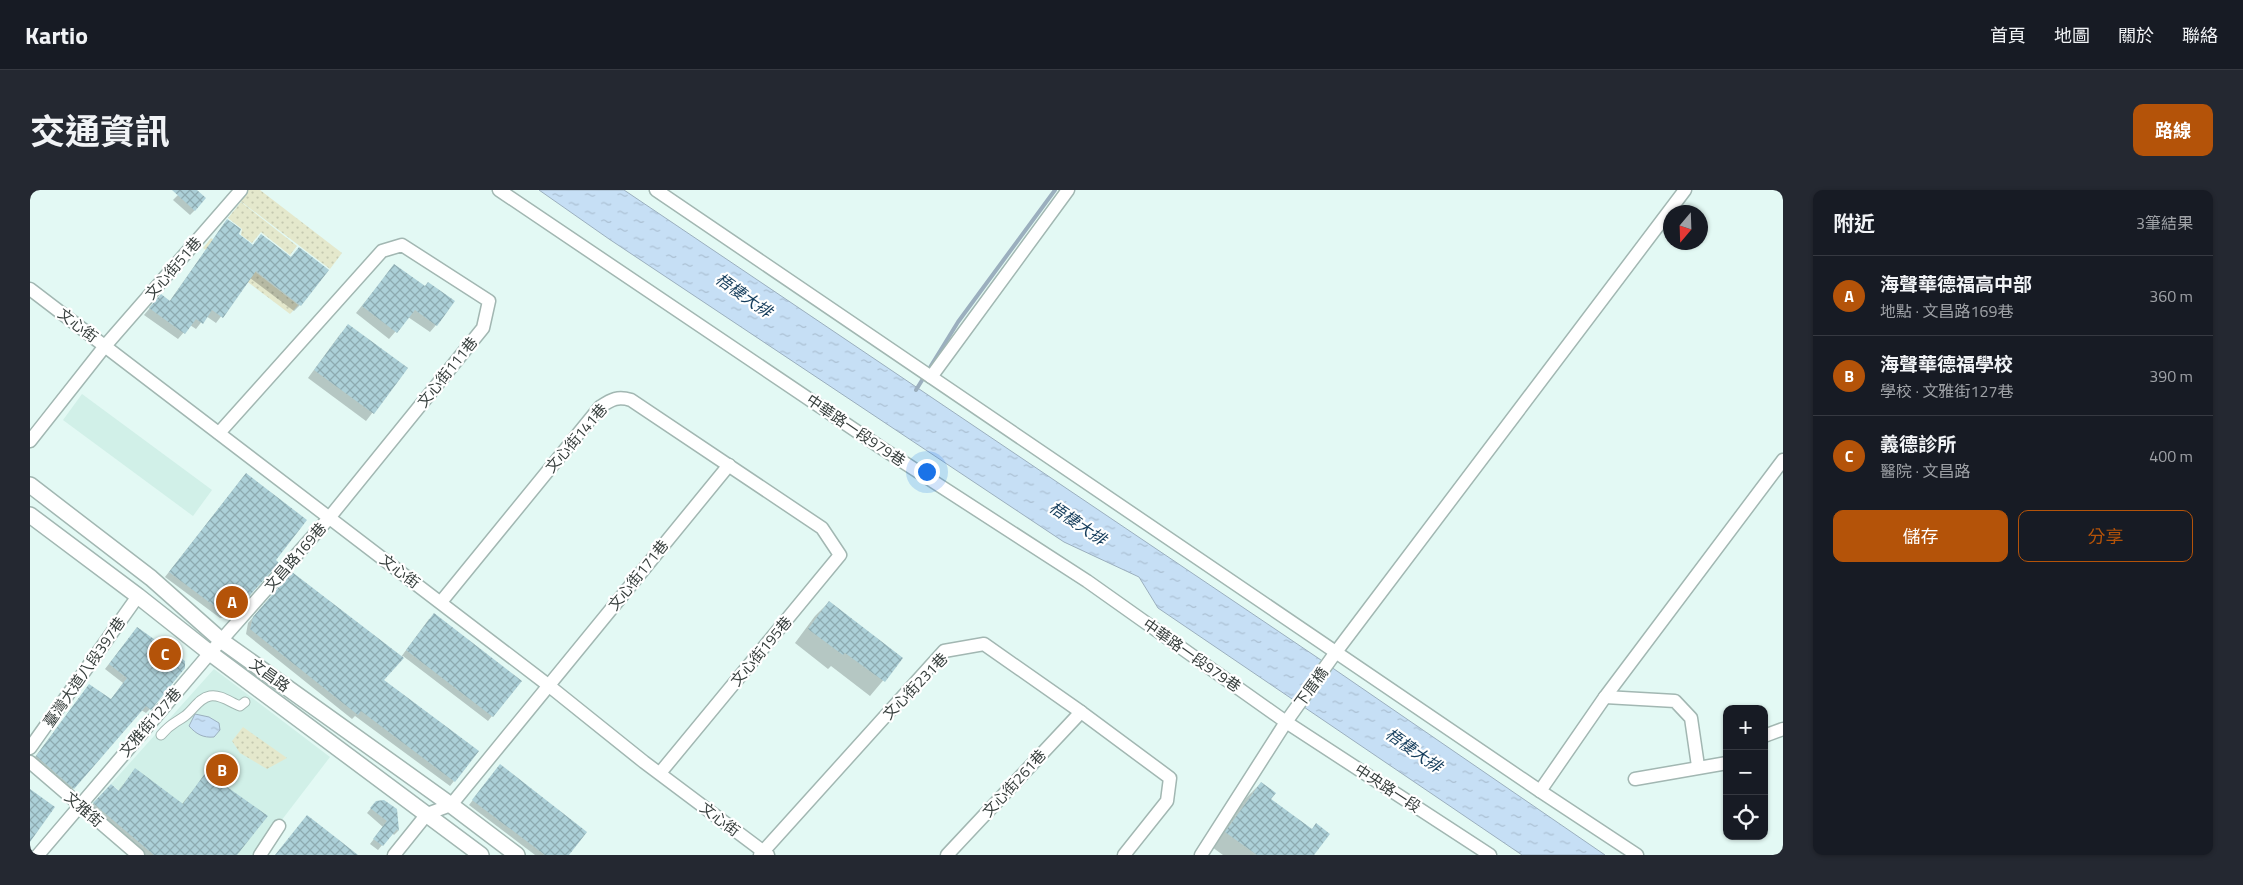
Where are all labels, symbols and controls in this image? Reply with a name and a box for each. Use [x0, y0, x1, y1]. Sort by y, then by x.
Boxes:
text: Kartio [25, 17, 88, 53]
text: 首頁 [1990, 22, 2026, 49]
text: 地圖 [2054, 22, 2090, 49]
text: 關於 [2118, 22, 2154, 49]
text: 聯絡 [2182, 22, 2218, 49]
text: 交通資訊 [30, 104, 170, 158]
button: 路線 [2133, 104, 2213, 156]
north arrow [1663, 205, 1708, 250]
text: 附近 [1833, 207, 1875, 239]
text: 3筆結果 [2136, 211, 2193, 235]
street label: 文心街51巷 [139, 231, 207, 305]
water label: 梧棲大排 [711, 267, 779, 324]
text: 海聲華德福高中部 [1880, 269, 2032, 298]
text: A [1844, 284, 1854, 308]
text: 360 m [2149, 284, 2193, 308]
text: 地點 · 文昌路169巷 [1880, 299, 2013, 323]
street label: 文心街 [53, 302, 103, 348]
street label: 文心街111巷 [411, 332, 483, 412]
text: 海聲華德福學校 [1880, 349, 2013, 378]
text: B [1844, 364, 1854, 388]
text: 390 m [2149, 364, 2193, 388]
text: 學校 · 文雅街127巷 [1880, 379, 2013, 403]
street label: 中華路一段979巷 [802, 388, 910, 472]
street label: 文心街141巷 [539, 398, 613, 478]
text: 義德診所 [1880, 429, 1956, 458]
text: C [1845, 444, 1853, 468]
text: 400 m [2149, 444, 2193, 468]
your location [914, 459, 940, 485]
text: 醫院 · 文昌路 [1880, 459, 1971, 483]
water label: 梧棲大排 [1045, 495, 1113, 552]
button: 儲存 [1833, 510, 2008, 562]
button: 分享 [2018, 510, 2193, 562]
street label: 文昌路169巷 [258, 517, 332, 597]
street label: 文心街171巷 [602, 535, 674, 615]
street label: 文心街 [375, 548, 425, 594]
pin: A [216, 583, 248, 621]
street label: 文心街195巷 [725, 611, 797, 691]
street label: 臺灣大道八段397巷 [37, 612, 131, 732]
street label: 中華路一段979巷 [1138, 613, 1246, 697]
pin: C [149, 635, 181, 673]
street label: 文心街231巷 [877, 647, 953, 725]
street label: 文昌路 [245, 652, 295, 698]
street label: 下厝橋 [1288, 662, 1334, 712]
street label: 文雅街127巷 [113, 682, 187, 762]
map controls [1723, 705, 1768, 840]
button: + [1723, 705, 1768, 750]
water label: 梧棲大排 [1381, 722, 1449, 779]
street label: 文心街261巷 [977, 744, 1051, 822]
button: − [1723, 750, 1768, 795]
pin: B [206, 751, 238, 789]
street label: 中央路一段 [1350, 758, 1426, 818]
street label: 文雅街 [59, 786, 109, 832]
button: locate [1723, 795, 1768, 840]
street label: 文心街 [695, 796, 745, 842]

